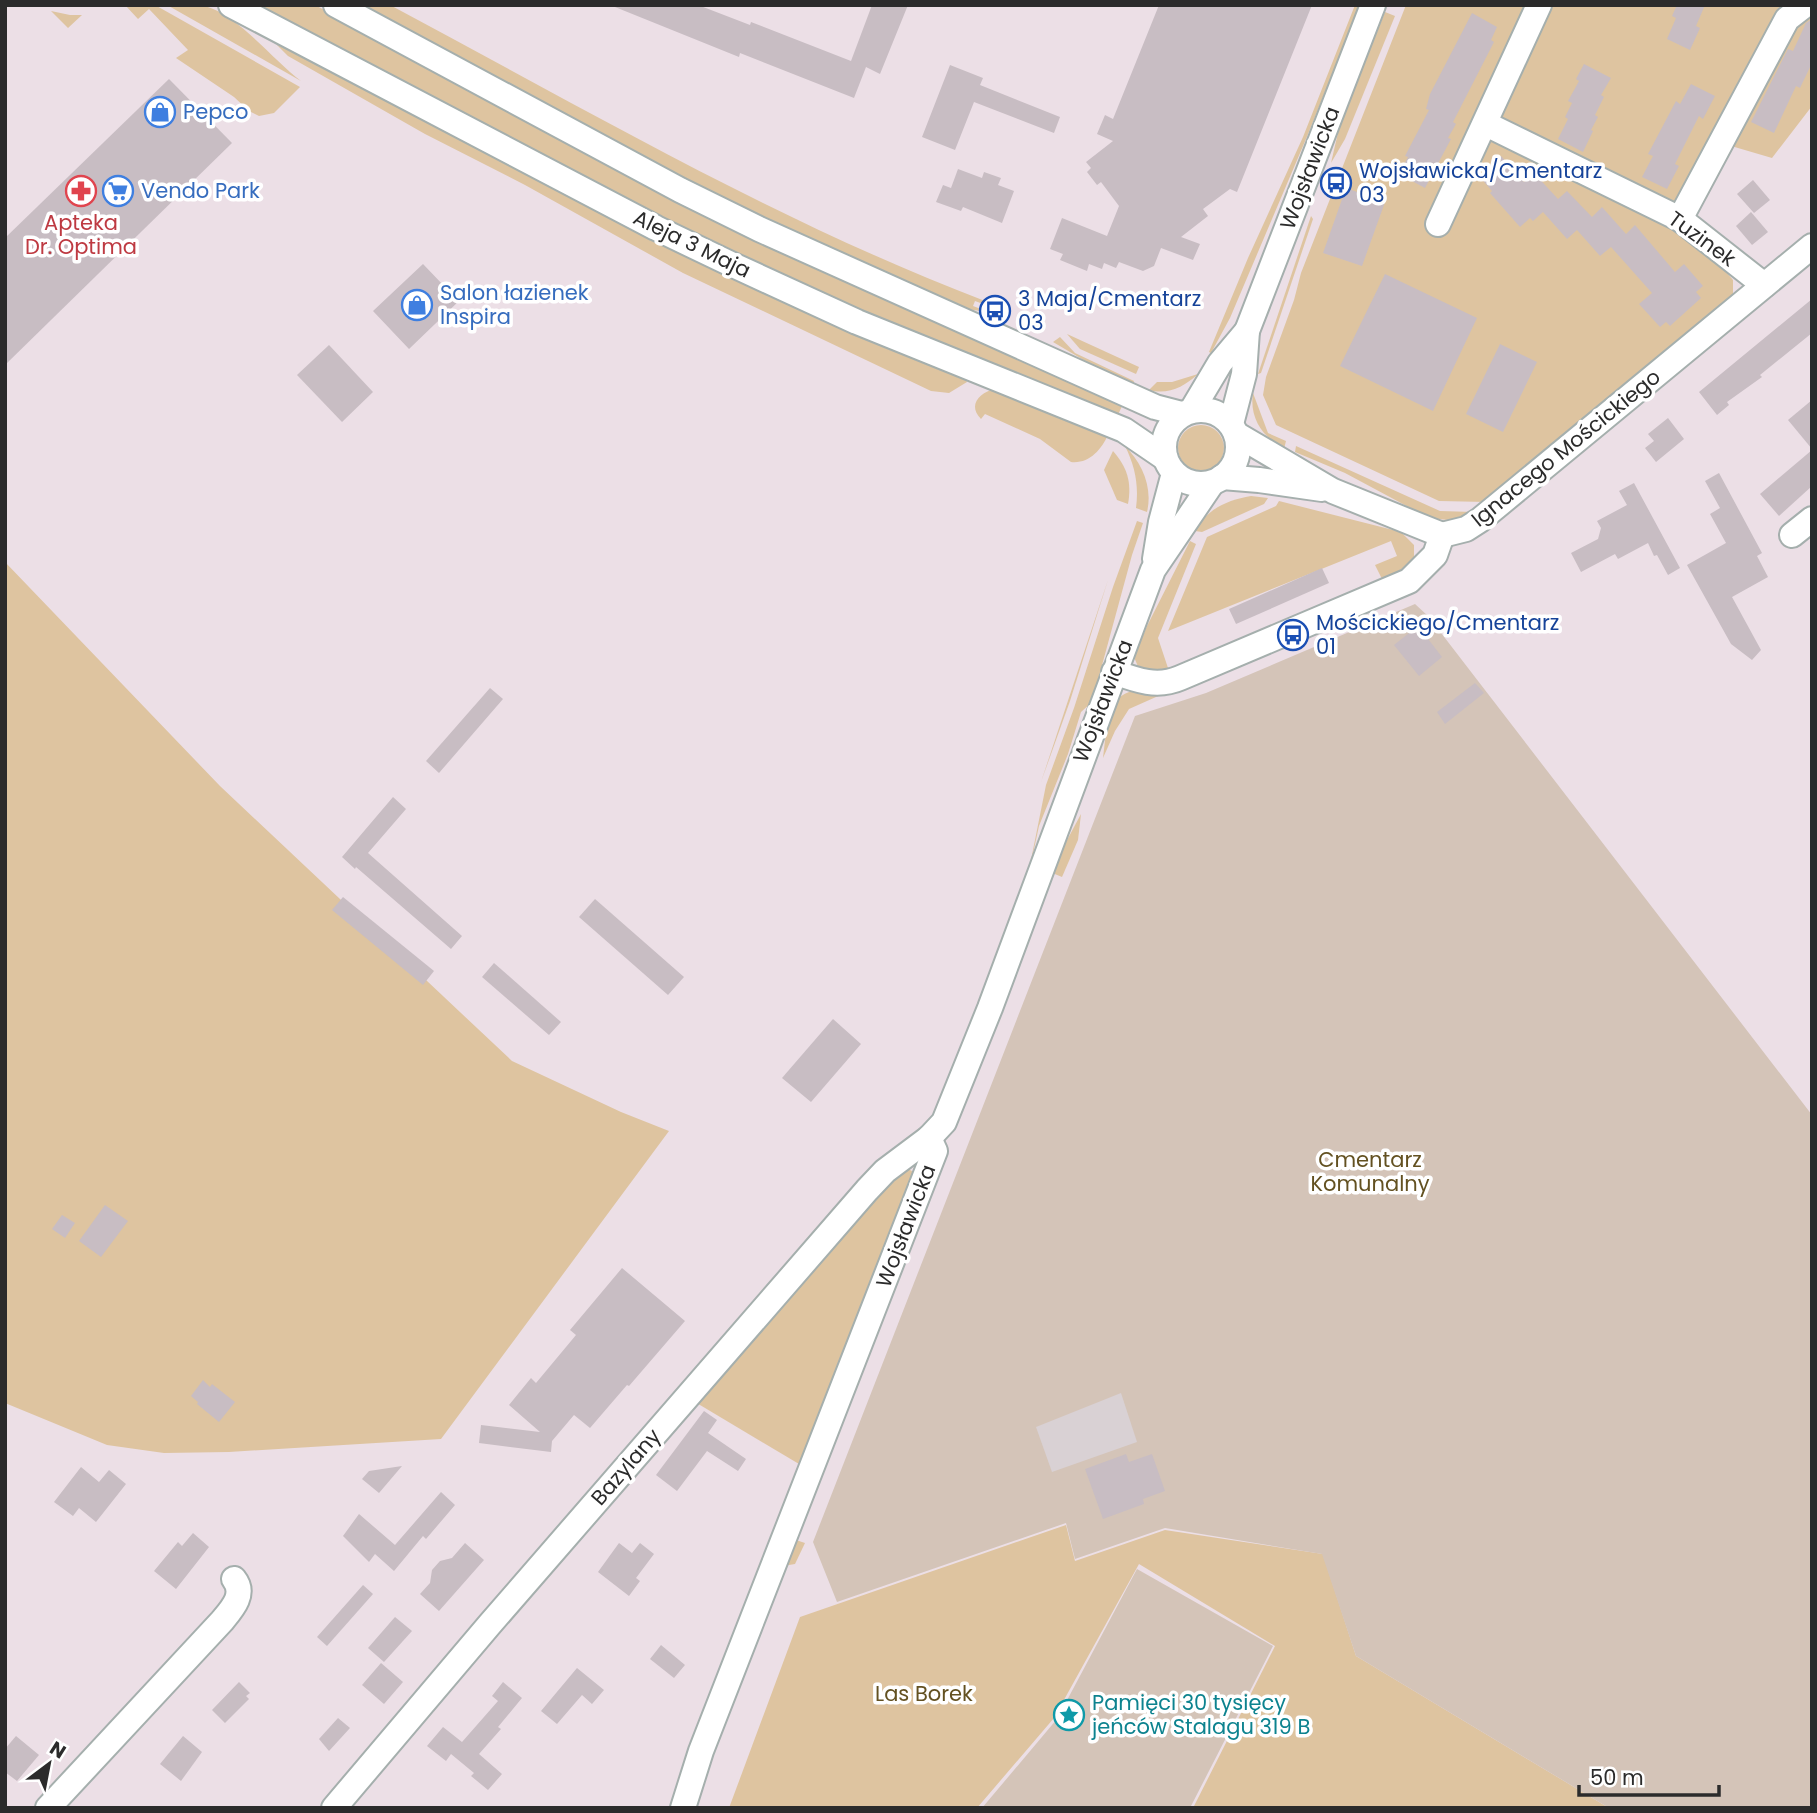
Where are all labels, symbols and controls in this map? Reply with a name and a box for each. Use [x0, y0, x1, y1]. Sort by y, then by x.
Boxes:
shop icon: Pepco [143, 95, 177, 129]
place label: Pepco [183, 97, 249, 126]
street label: Wojsławicka [1273, 102, 1346, 234]
place label: Wojsławicka/Cmentarz 03 [1359, 156, 1602, 209]
bus stop icon: Wojsławicka/Cmentarz 03 [1319, 166, 1353, 200]
pharmacy icon: Apteka Dr. Optima [64, 174, 98, 208]
supermarket icon: Vendo Park [101, 174, 135, 208]
place label: Vendo Park [141, 176, 260, 205]
street label: Aleja 3 Maja [629, 203, 756, 284]
street label: Tuzinek [1663, 204, 1742, 273]
place label: Apteka Dr. Optima [25, 208, 137, 261]
place label: Salon łazienek Inspira [440, 278, 589, 331]
place label: 3 Maja/Cmentarz 03 [1018, 284, 1201, 337]
shop icon: Salon łazienek Inspira [400, 288, 434, 322]
bus stop icon: 3 Maja/Cmentarz 03 [978, 294, 1012, 328]
street label: Ignacego Mościckiego [1465, 362, 1666, 533]
place label: Mościckiego/Cmentarz 01 [1316, 608, 1559, 661]
bus stop icon: Mościckiego/Cmentarz 01 [1276, 618, 1310, 652]
street label: Wojsławicka [1066, 635, 1139, 767]
park label: Cmentarz Komunalny [1310, 1145, 1430, 1198]
street label: Wojsławicka [869, 1160, 942, 1292]
street label: Bazylany [584, 1422, 667, 1511]
park label: Las Borek [875, 1679, 973, 1708]
place label: Pamięci 30 tysięcy jeńców Stalagu 319 B [1091, 1688, 1310, 1741]
place icon: Pamięci 30 tysięcy jeńców Stalagu 319 B [1052, 1698, 1086, 1732]
north arrow [14, 1729, 84, 1799]
text: N [45, 1735, 71, 1765]
scale bar [1579, 1754, 1719, 1798]
text: 50 m [1590, 1763, 1644, 1792]

